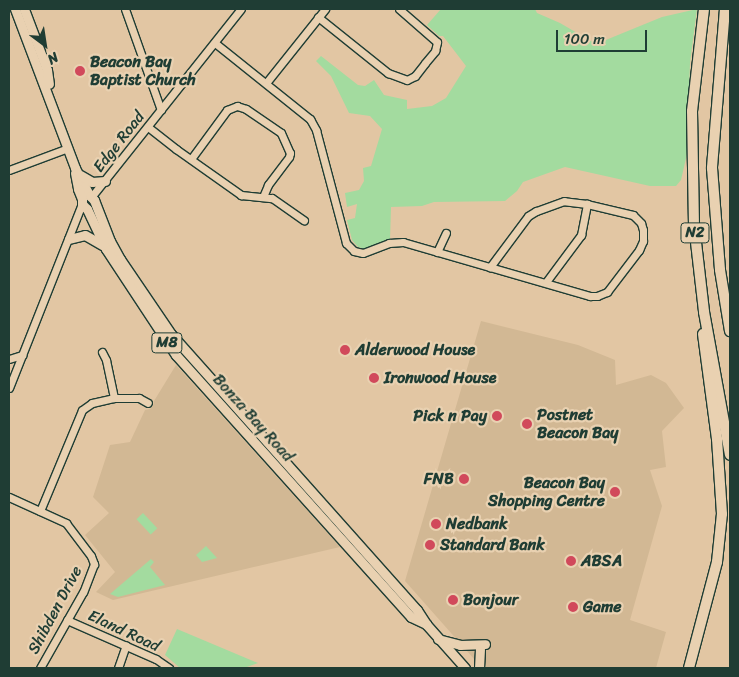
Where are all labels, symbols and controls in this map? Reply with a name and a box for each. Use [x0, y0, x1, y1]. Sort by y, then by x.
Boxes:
north arrow [20, 20, 70, 70]
scale bar [559, 20, 650, 52]
text: 100 m [564, 26, 605, 52]
text: N [42, 45, 64, 71]
place label: Beacon Bay Baptist Church [90, 52, 196, 90]
marker: Beacon Bay Baptist Church [74, 65, 86, 77]
street label: Edge Road [89, 108, 149, 176]
road number: N2 [680, 220, 710, 246]
road number: M8 [151, 330, 183, 356]
place label: Alderwood House [355, 340, 476, 360]
marker: Alderwood House [339, 344, 351, 356]
place label: Ironwood House [384, 368, 496, 388]
street label: Bonza Bay Road [209, 370, 297, 466]
marker: Ironwood House [368, 372, 380, 384]
place label: Postnet Beacon Bay [537, 405, 618, 443]
place label: Pick n Pay [413, 406, 487, 426]
marker: Pick n Pay [491, 410, 503, 422]
marker: Postnet Beacon Bay [521, 418, 533, 430]
place label: FNB [424, 469, 454, 489]
marker: FNB [458, 473, 470, 485]
place label: Beacon Bay Shopping Centre [488, 473, 605, 511]
marker: Beacon Bay Shopping Centre [609, 486, 621, 498]
place label: Nedbank [446, 514, 508, 534]
marker: Nedbank [430, 518, 442, 530]
place label: Standard Bank [440, 535, 545, 555]
marker: Standard Bank [424, 539, 436, 551]
place label: ABSA [581, 551, 622, 571]
marker: ABSA [565, 555, 577, 567]
street label: Shibden Drive [24, 563, 86, 657]
place label: Bonjour [463, 590, 518, 610]
marker: Bonjour [447, 594, 459, 606]
place label: Game [583, 597, 622, 617]
marker: Game [567, 601, 579, 613]
street label: Eland Road [85, 606, 163, 656]

